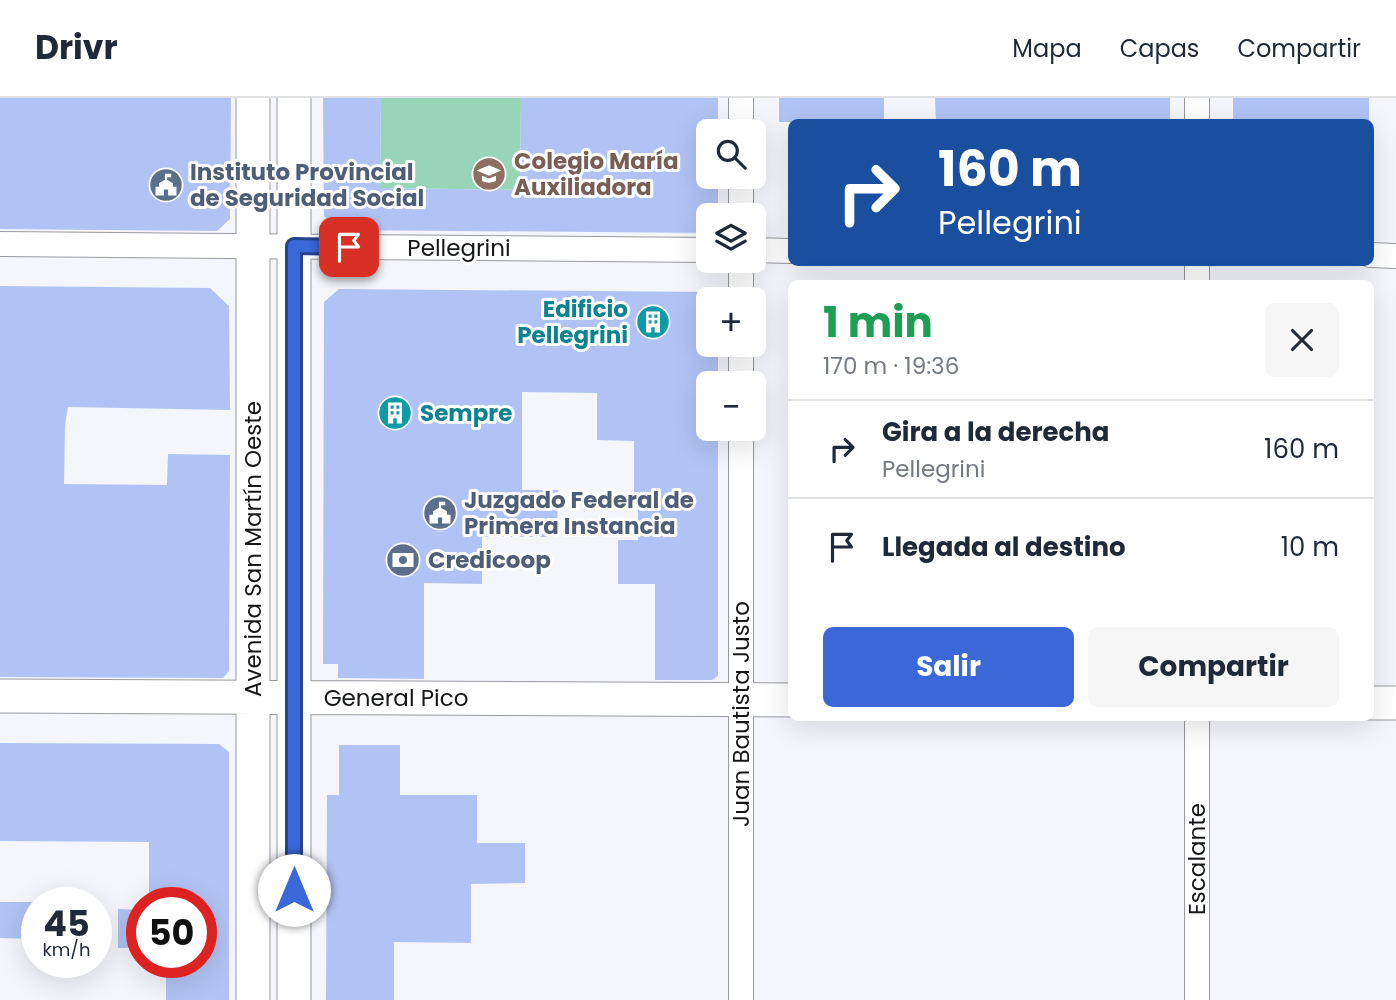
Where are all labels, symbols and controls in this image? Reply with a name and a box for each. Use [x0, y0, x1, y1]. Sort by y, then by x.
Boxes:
text: Drivr [35, 24, 118, 71]
text: Mapa [1012, 32, 1082, 65]
text: Capas [1120, 32, 1199, 65]
text: Compartir [1237, 32, 1361, 65]
map controls [696, 119, 766, 441]
button: search [696, 119, 766, 189]
text: 160 m [938, 135, 1082, 203]
place label: Colegio María Auxiliadora [514, 145, 679, 203]
icon: right [823, 147, 914, 238]
school or university icon: Colegio María Auxiliadora [470, 155, 508, 193]
place label: Instituto Provincial de Seguridad Social [190, 156, 424, 214]
public building icon: Instituto Provincial de Seguridad Social [147, 166, 185, 204]
text: Pellegrini [938, 200, 1082, 245]
button: layers [696, 203, 766, 273]
pin [319, 217, 379, 277]
icon: arrive [330, 228, 368, 266]
street label: Pellegrini [407, 232, 511, 264]
button: + [696, 287, 766, 357]
place label: Edificio Pellegrini [517, 293, 628, 351]
text: 1 min [823, 293, 933, 352]
building icon: Edificio Pellegrini [634, 303, 672, 341]
button: close [1265, 303, 1339, 377]
text: 170 m · 19:36 [823, 350, 959, 382]
button: − [696, 371, 766, 441]
building icon: Sempre [376, 394, 414, 432]
place label: Sempre [420, 397, 512, 429]
street label: Avenida San Martín Oeste [237, 401, 269, 697]
text: Gira a la derecha [882, 414, 1110, 450]
icon: right [823, 430, 861, 468]
text: 160 m [1264, 431, 1339, 467]
text: Pellegrini [882, 453, 985, 485]
place label: Juzgado Federal de Primera Instancia [464, 484, 694, 542]
public building icon: Juzgado Federal de Primera Instancia [421, 494, 459, 532]
icon: arrive [823, 528, 861, 566]
text: Llegada al destino [882, 529, 1126, 565]
text: 10 m [1281, 529, 1339, 565]
bank icon: Credicoop [384, 541, 422, 579]
place label: Credicoop [428, 544, 551, 576]
street label: Juan Bautista Justo [725, 601, 757, 827]
button: Salir [823, 627, 1074, 707]
button: Compartir [1088, 627, 1339, 707]
street label: General Pico [324, 682, 468, 714]
street label: Escalante [1181, 803, 1213, 915]
position arrow [257, 853, 331, 927]
speed limit sign: 50 [126, 887, 217, 978]
text: 45 [43, 899, 90, 948]
text: km/h [43, 937, 90, 962]

